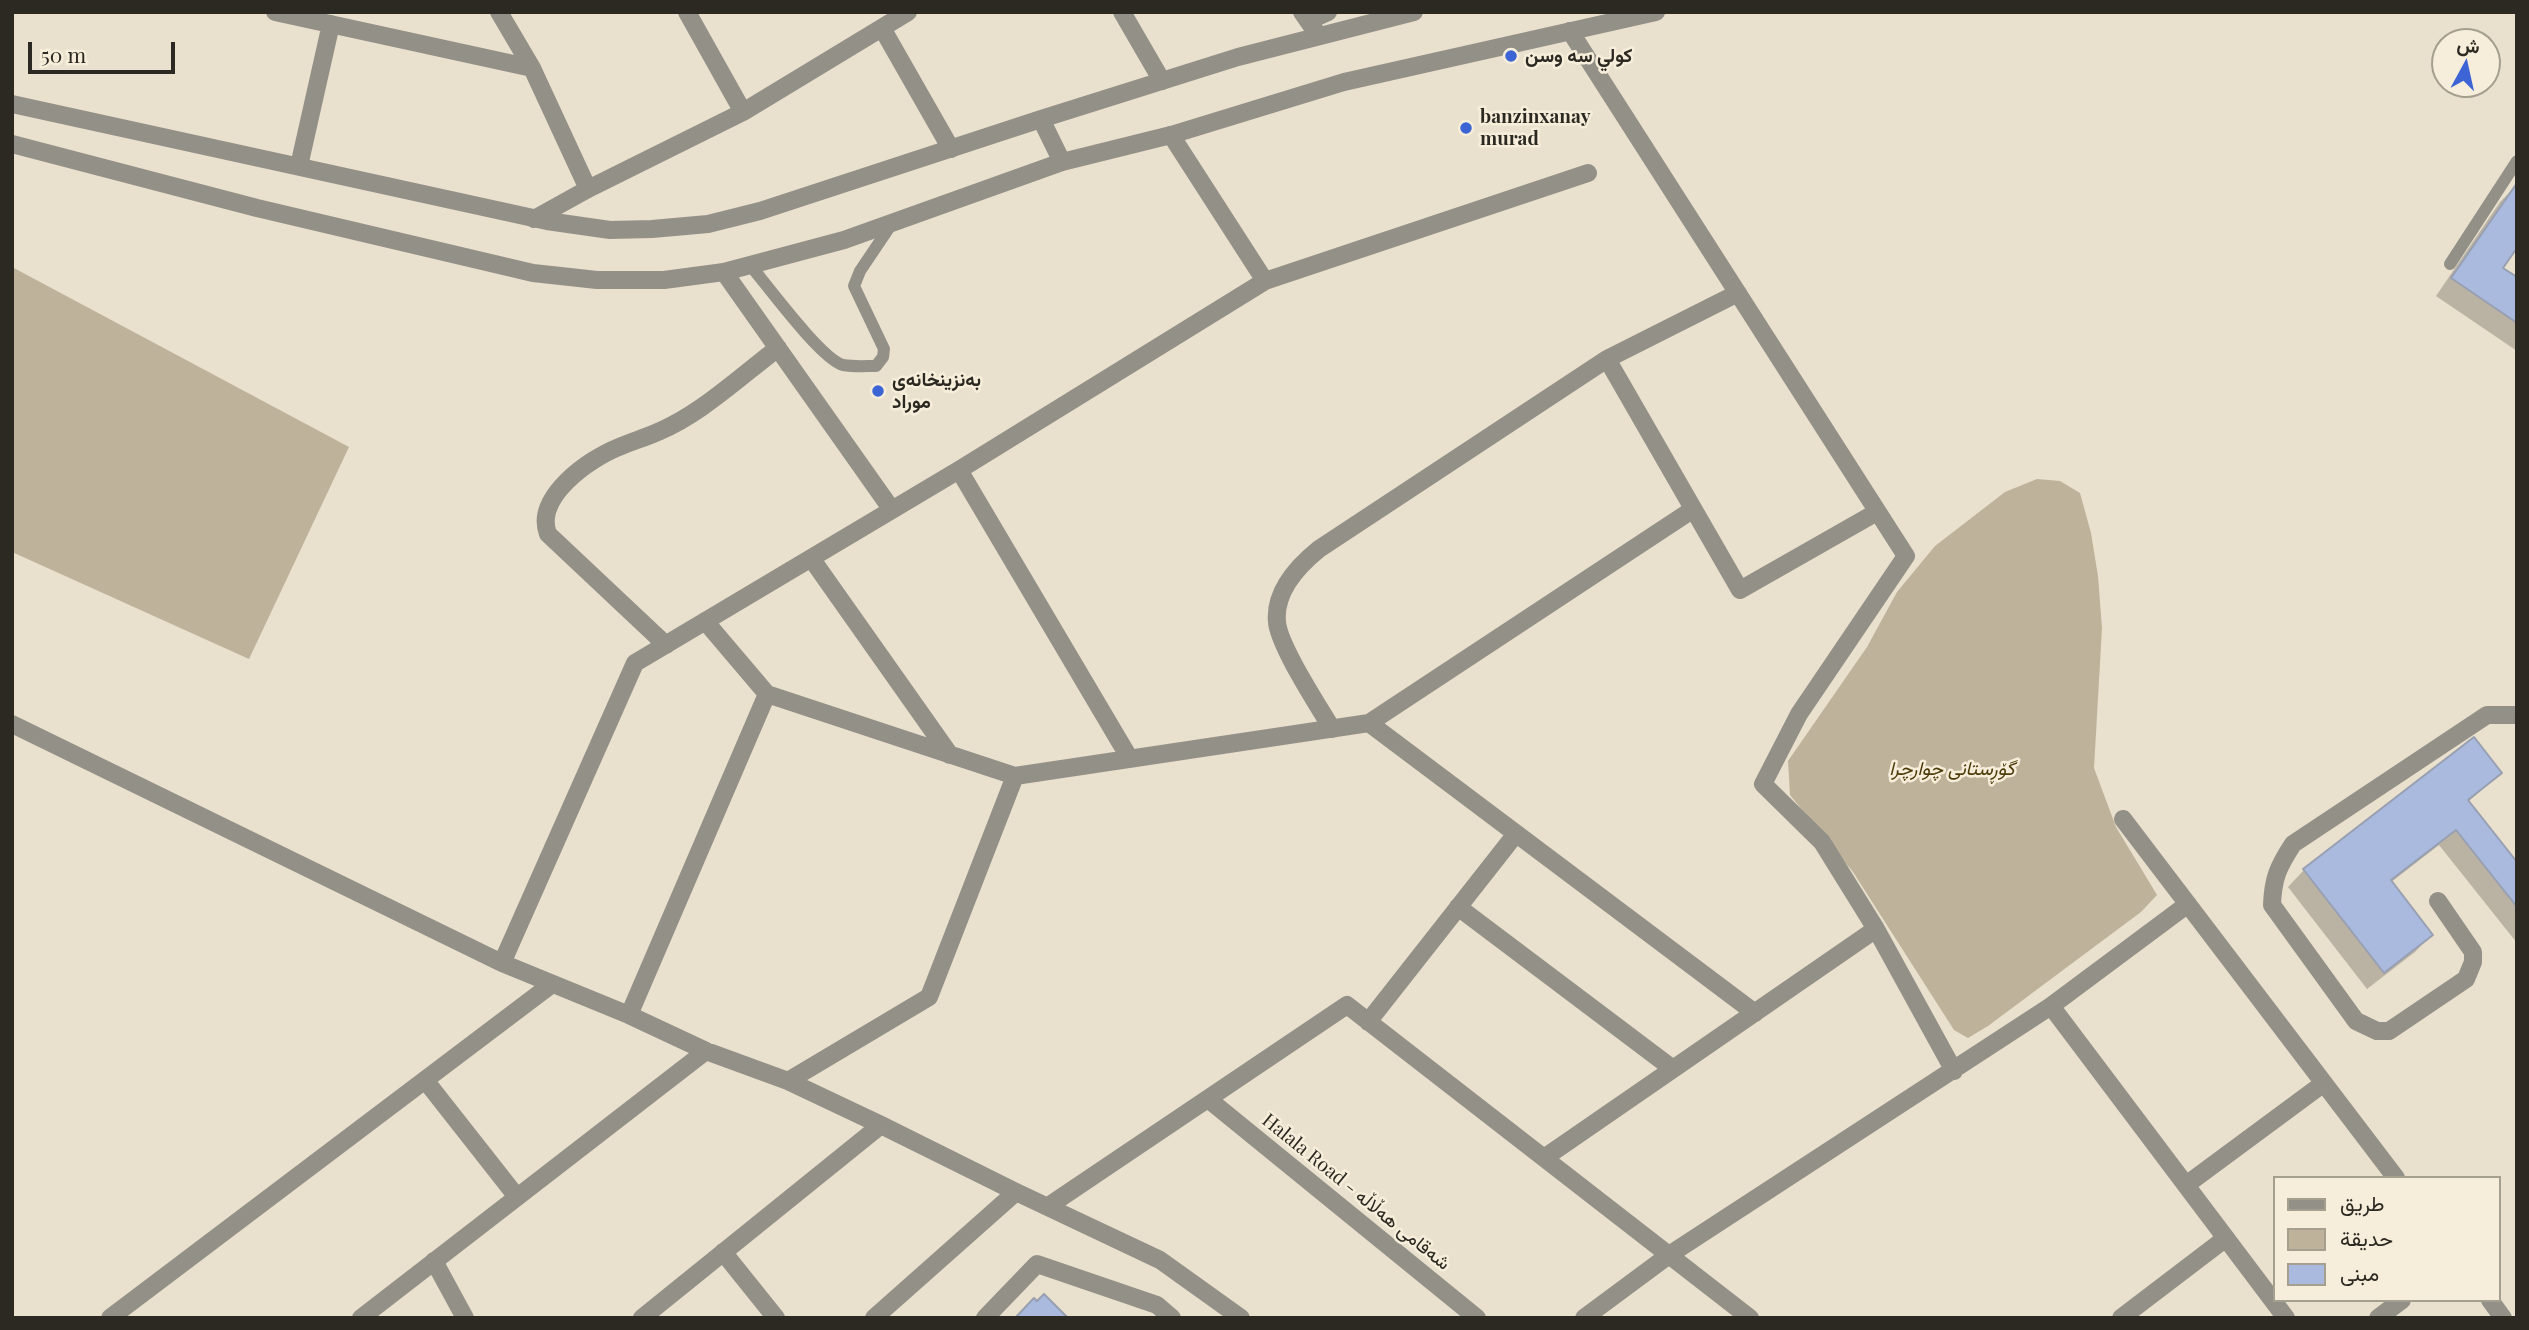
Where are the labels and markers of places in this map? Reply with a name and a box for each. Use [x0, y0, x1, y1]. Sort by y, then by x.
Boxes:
place label: كولي سه وسن [1525, 45, 1632, 67]
marker: كولي سه وسن [1503, 48, 1519, 64]
place label: banzinxanay murad [1480, 106, 1591, 150]
marker: banzinxanay murad [1458, 120, 1474, 136]
place label: بەنزینخانەی موراد [892, 369, 981, 413]
marker: بەنزینخانەی موراد [870, 383, 886, 399]

